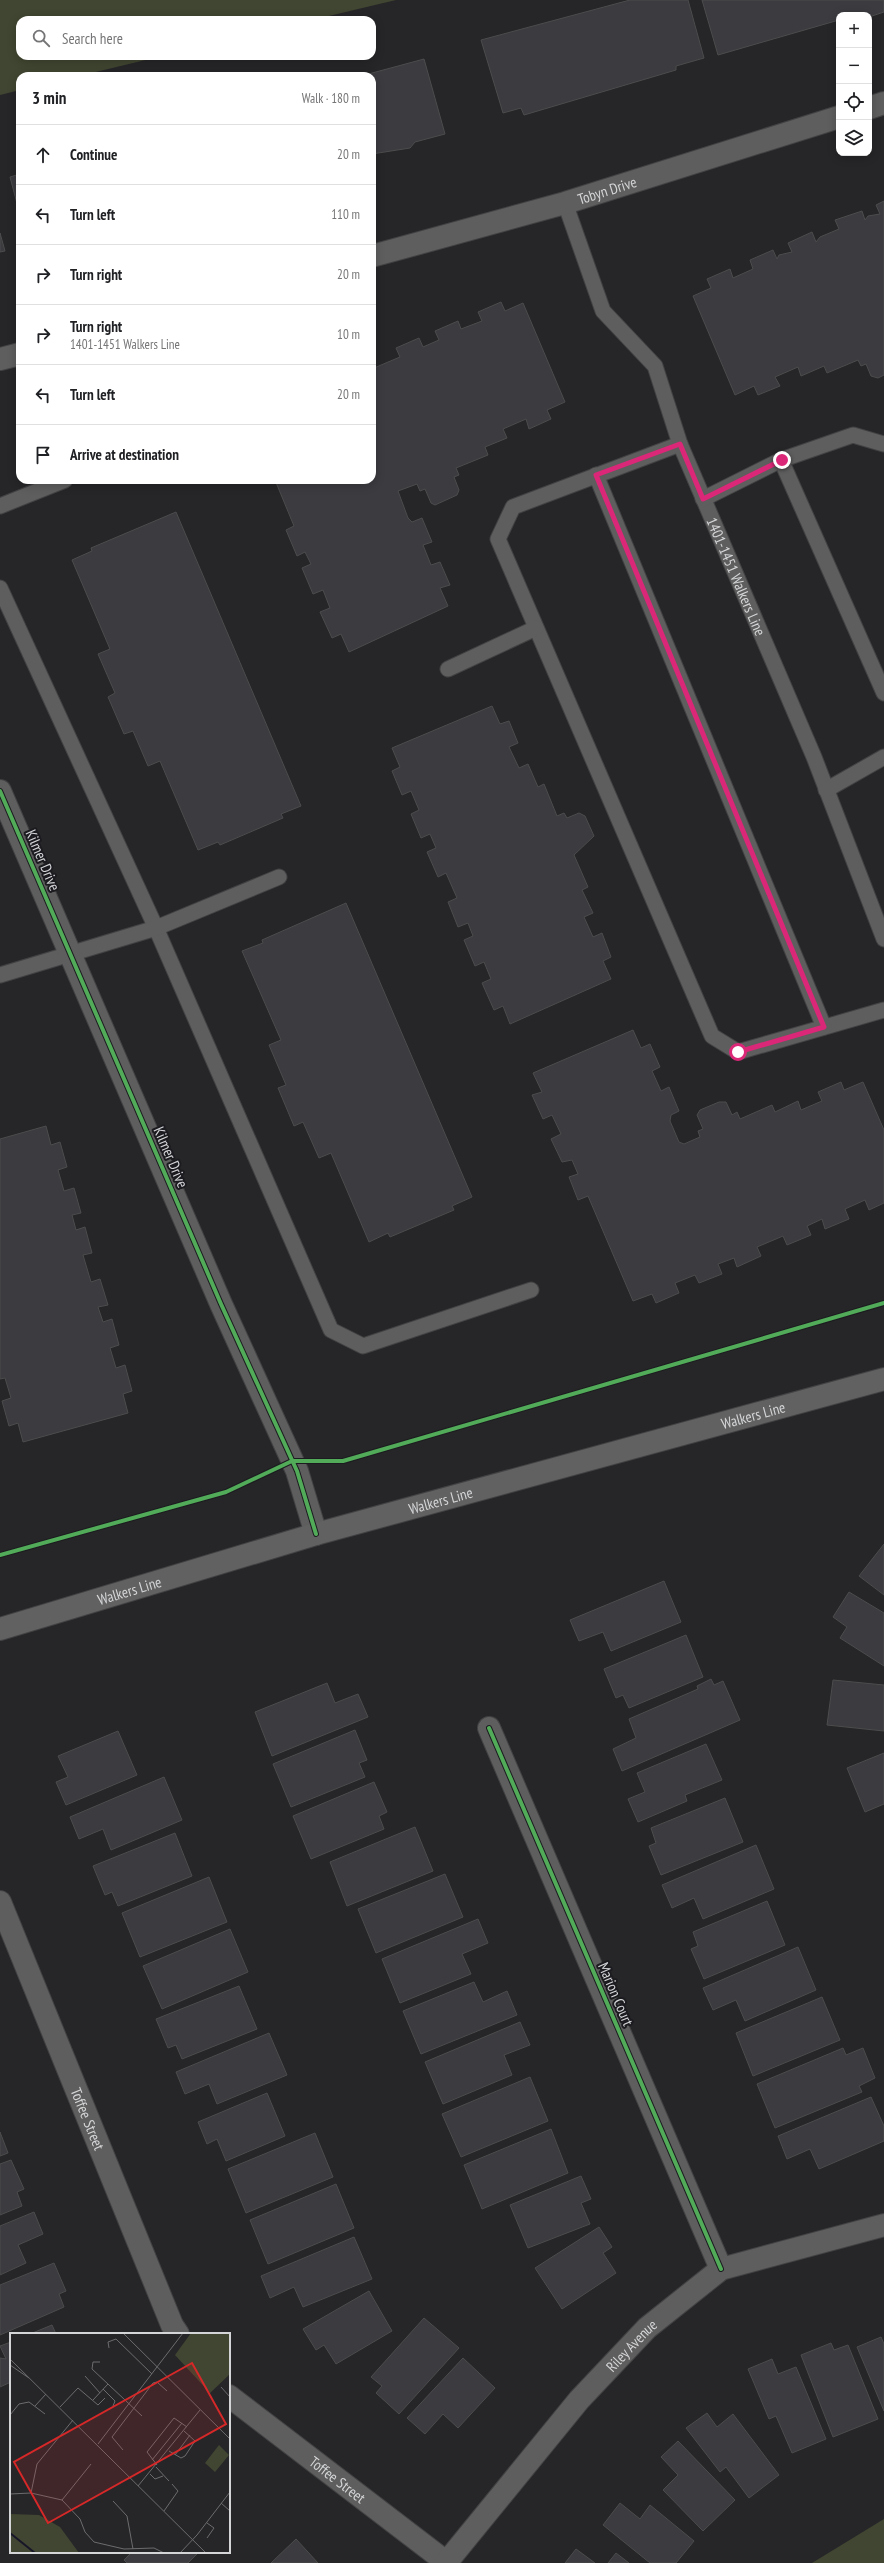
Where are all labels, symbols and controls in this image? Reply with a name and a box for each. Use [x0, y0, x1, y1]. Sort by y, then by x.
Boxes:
map controls [836, 12, 872, 156]
button: + [836, 12, 872, 48]
search box [16, 16, 376, 60]
icon: search [30, 27, 52, 49]
text: Search here [62, 29, 123, 48]
button: − [836, 48, 872, 84]
button: locate [836, 84, 872, 120]
text: 3 min [32, 87, 66, 109]
text: Walk · 180 m [302, 90, 360, 107]
button: layers [836, 120, 872, 156]
icon: ahead [32, 144, 54, 166]
text: Continue [70, 145, 117, 164]
text: 20 m [337, 146, 360, 163]
street label: Tobyn Drive [575, 172, 639, 208]
icon: left [32, 204, 54, 226]
text: Turn left [70, 205, 115, 224]
text: 110 m [331, 206, 360, 223]
icon: right [32, 264, 54, 286]
text: Turn right [70, 265, 122, 284]
text: 20 m [337, 266, 360, 283]
text: Turn right [70, 317, 122, 336]
icon: right [32, 324, 54, 346]
text: 10 m [337, 326, 360, 343]
text: 1401-1451 Walkers Line [70, 336, 180, 353]
icon: left [32, 384, 54, 406]
text: Turn left [70, 385, 115, 404]
text: 20 m [337, 386, 360, 403]
icon: arrive [32, 444, 54, 466]
text: Arrive at destination [70, 445, 179, 464]
route end [773, 451, 791, 469]
street label: 1401-1451 Walkers Line [703, 514, 770, 638]
street label: Kilmer Drive [22, 827, 64, 893]
route start [729, 1043, 747, 1061]
street label: Kilmer Drive [150, 1124, 192, 1190]
street label: Walkers Line [719, 1397, 787, 1433]
street label: Walkers Line [406, 1482, 475, 1518]
street label: Walkers Line [95, 1572, 163, 1609]
street label: Marion Court [594, 1959, 638, 2029]
street label: Toffee Street [67, 2085, 109, 2153]
street label: Riley Avenue [601, 2315, 660, 2376]
inset map [10, 2333, 230, 2553]
street label: Toffee Street [306, 2452, 370, 2507]

